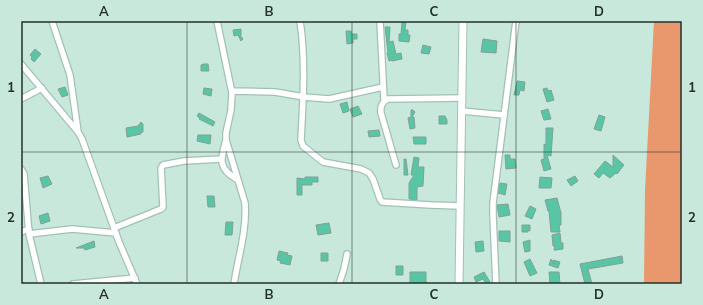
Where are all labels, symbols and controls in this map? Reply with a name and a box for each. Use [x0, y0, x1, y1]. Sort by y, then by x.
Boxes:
text: A [99, 3, 109, 19]
text: B [265, 3, 274, 19]
text: C [430, 3, 439, 19]
text: D [594, 3, 604, 19]
text: 1 [7, 79, 15, 95]
text: 1 [688, 79, 696, 95]
text: 2 [7, 209, 15, 225]
text: 2 [688, 209, 696, 225]
text: A [99, 286, 109, 302]
text: B [265, 286, 274, 302]
text: C [430, 286, 439, 302]
text: D [594, 286, 604, 302]

